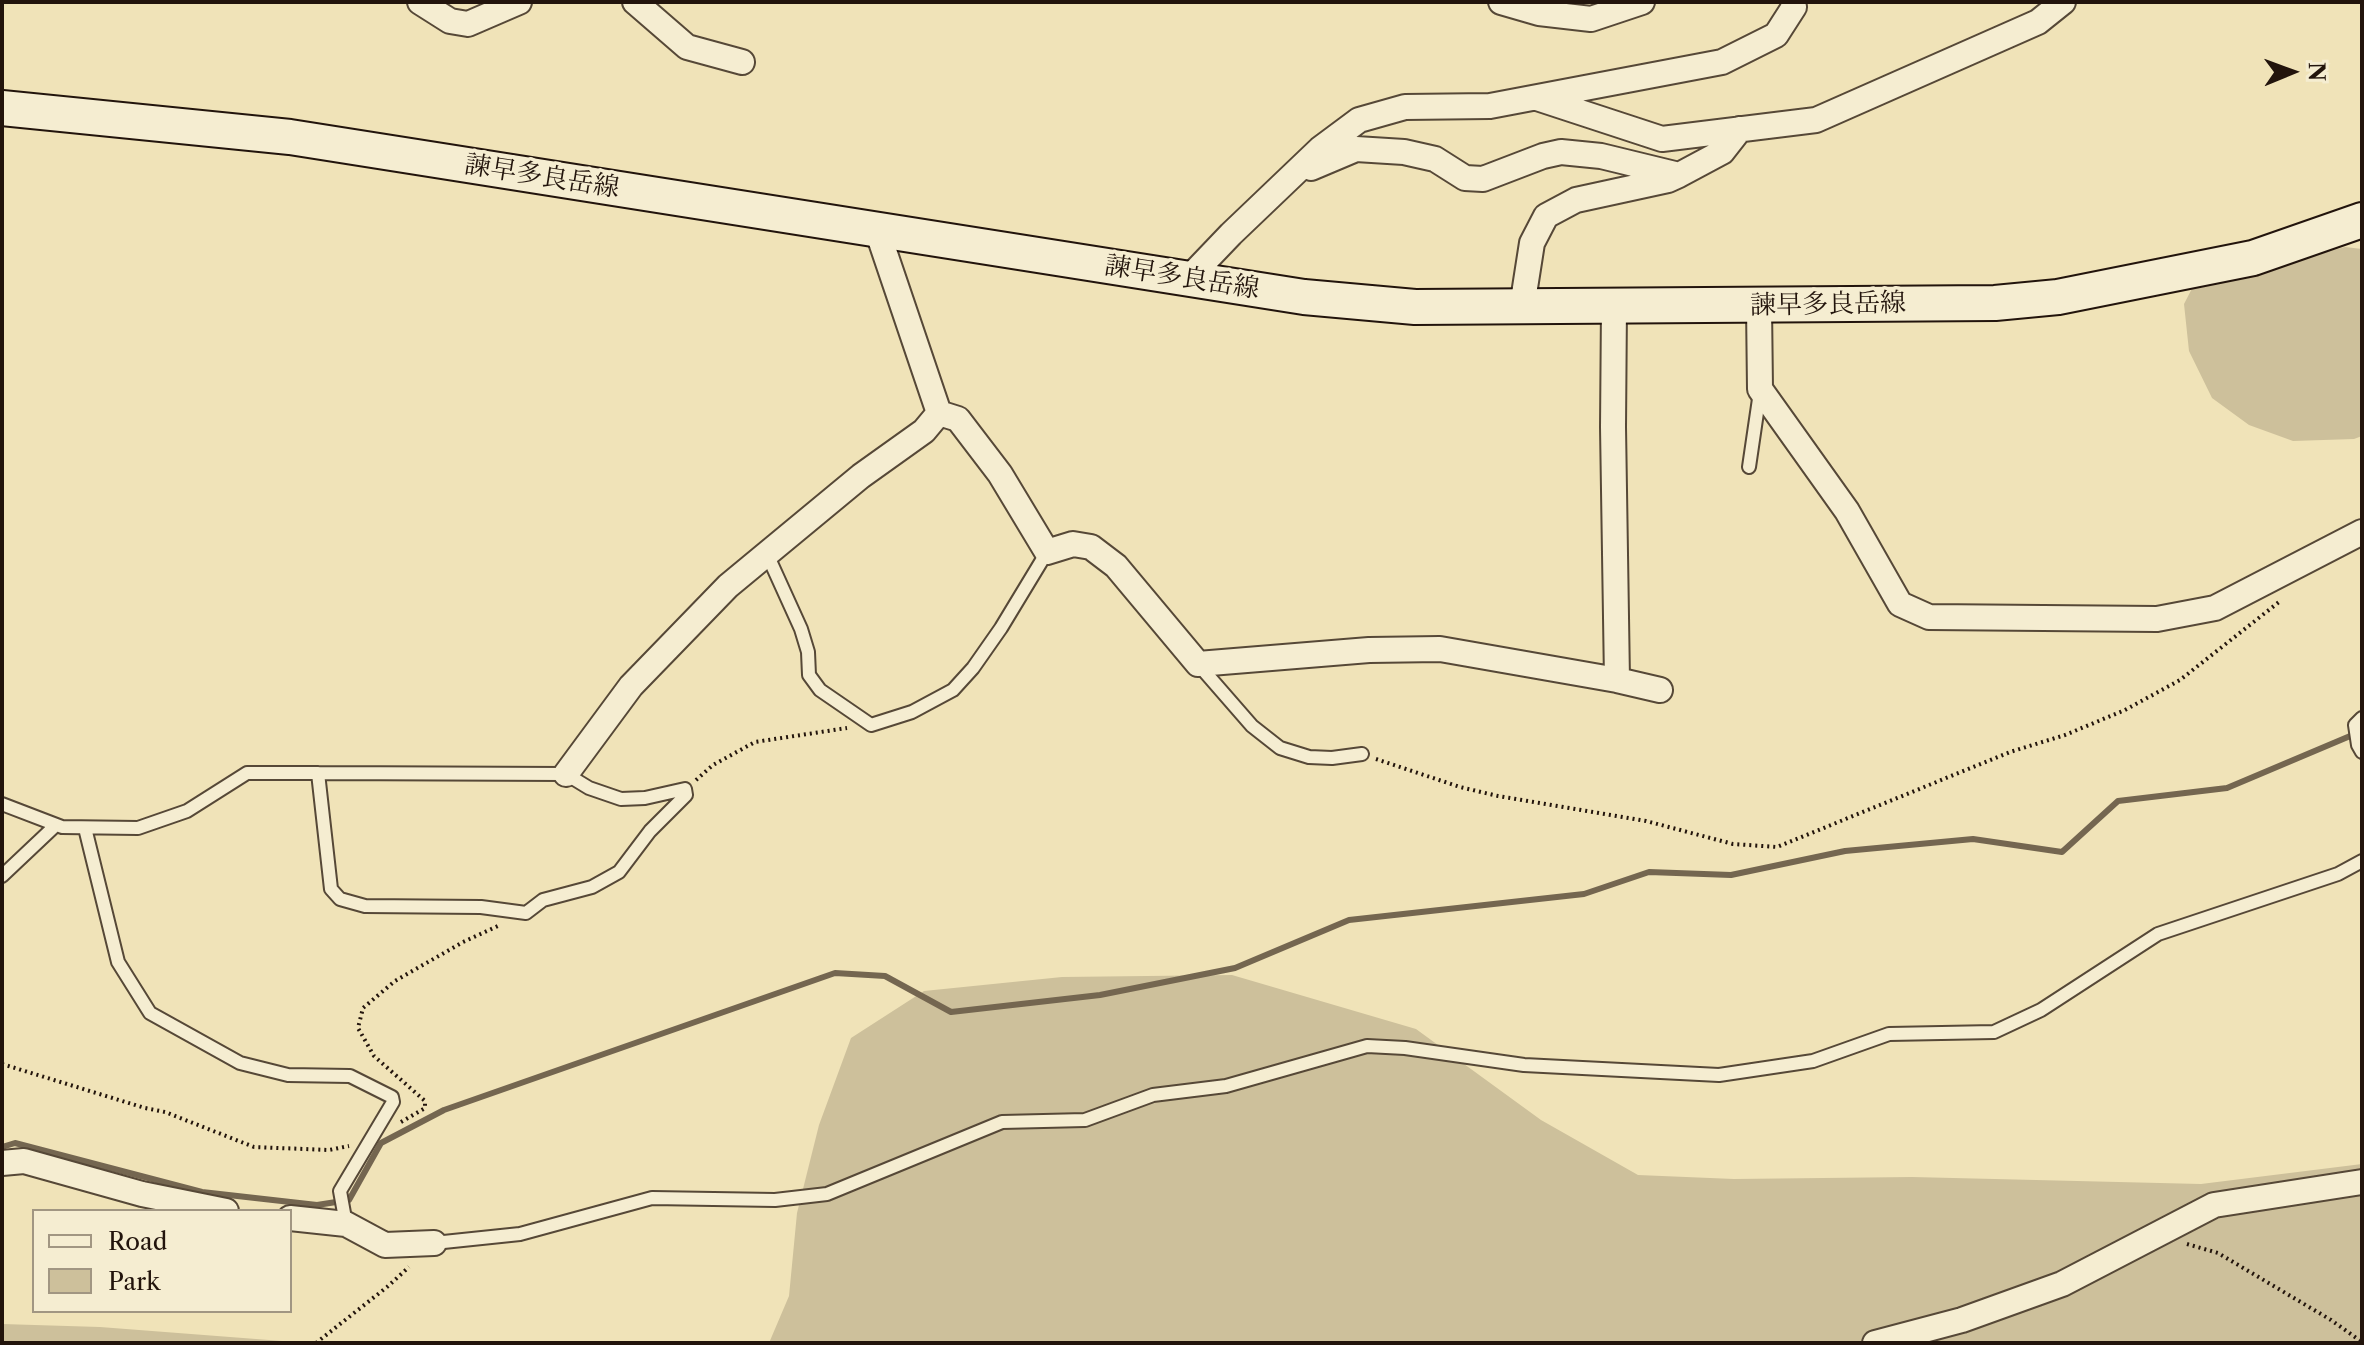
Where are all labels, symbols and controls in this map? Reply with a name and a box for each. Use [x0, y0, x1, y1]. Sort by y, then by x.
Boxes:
north arrow [2252, 32, 2332, 112]
text: N [2303, 62, 2330, 81]
street label: 諫早多良岳線 [463, 149, 621, 205]
street label: 諫早多良岳線 [1103, 250, 1261, 306]
street label: 諫早多良岳線 [1750, 288, 1906, 322]
legend [32, 1209, 292, 1313]
text: Road [108, 1227, 167, 1256]
text: Park [108, 1267, 160, 1296]

